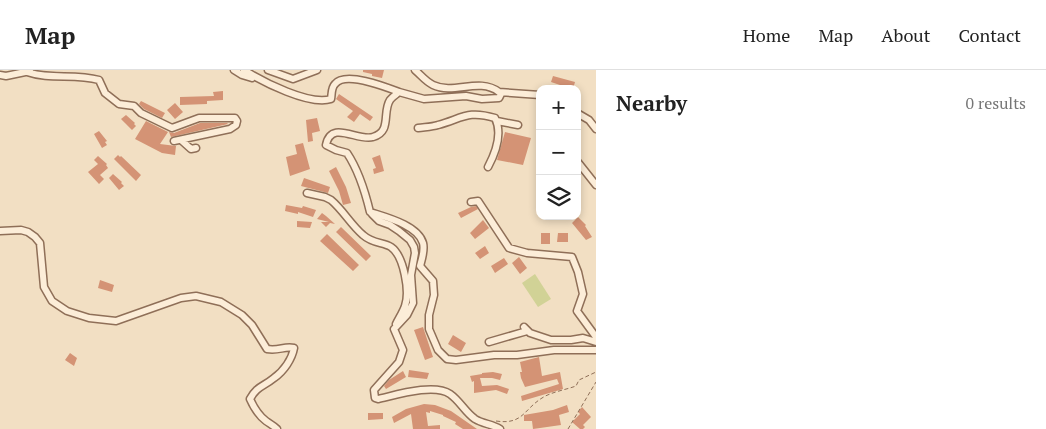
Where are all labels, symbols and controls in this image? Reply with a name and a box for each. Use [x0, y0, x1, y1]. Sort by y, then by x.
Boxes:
text: Map [25, 19, 75, 51]
text: Home [743, 23, 790, 47]
text: Map [818, 23, 853, 47]
text: About [881, 23, 930, 47]
text: Contact [958, 23, 1021, 47]
map controls [536, 85, 581, 220]
button: + [536, 85, 581, 130]
text: Nearby [616, 89, 687, 117]
text: 0 results [966, 92, 1026, 114]
button: − [536, 130, 581, 175]
button: layers [536, 175, 581, 220]

